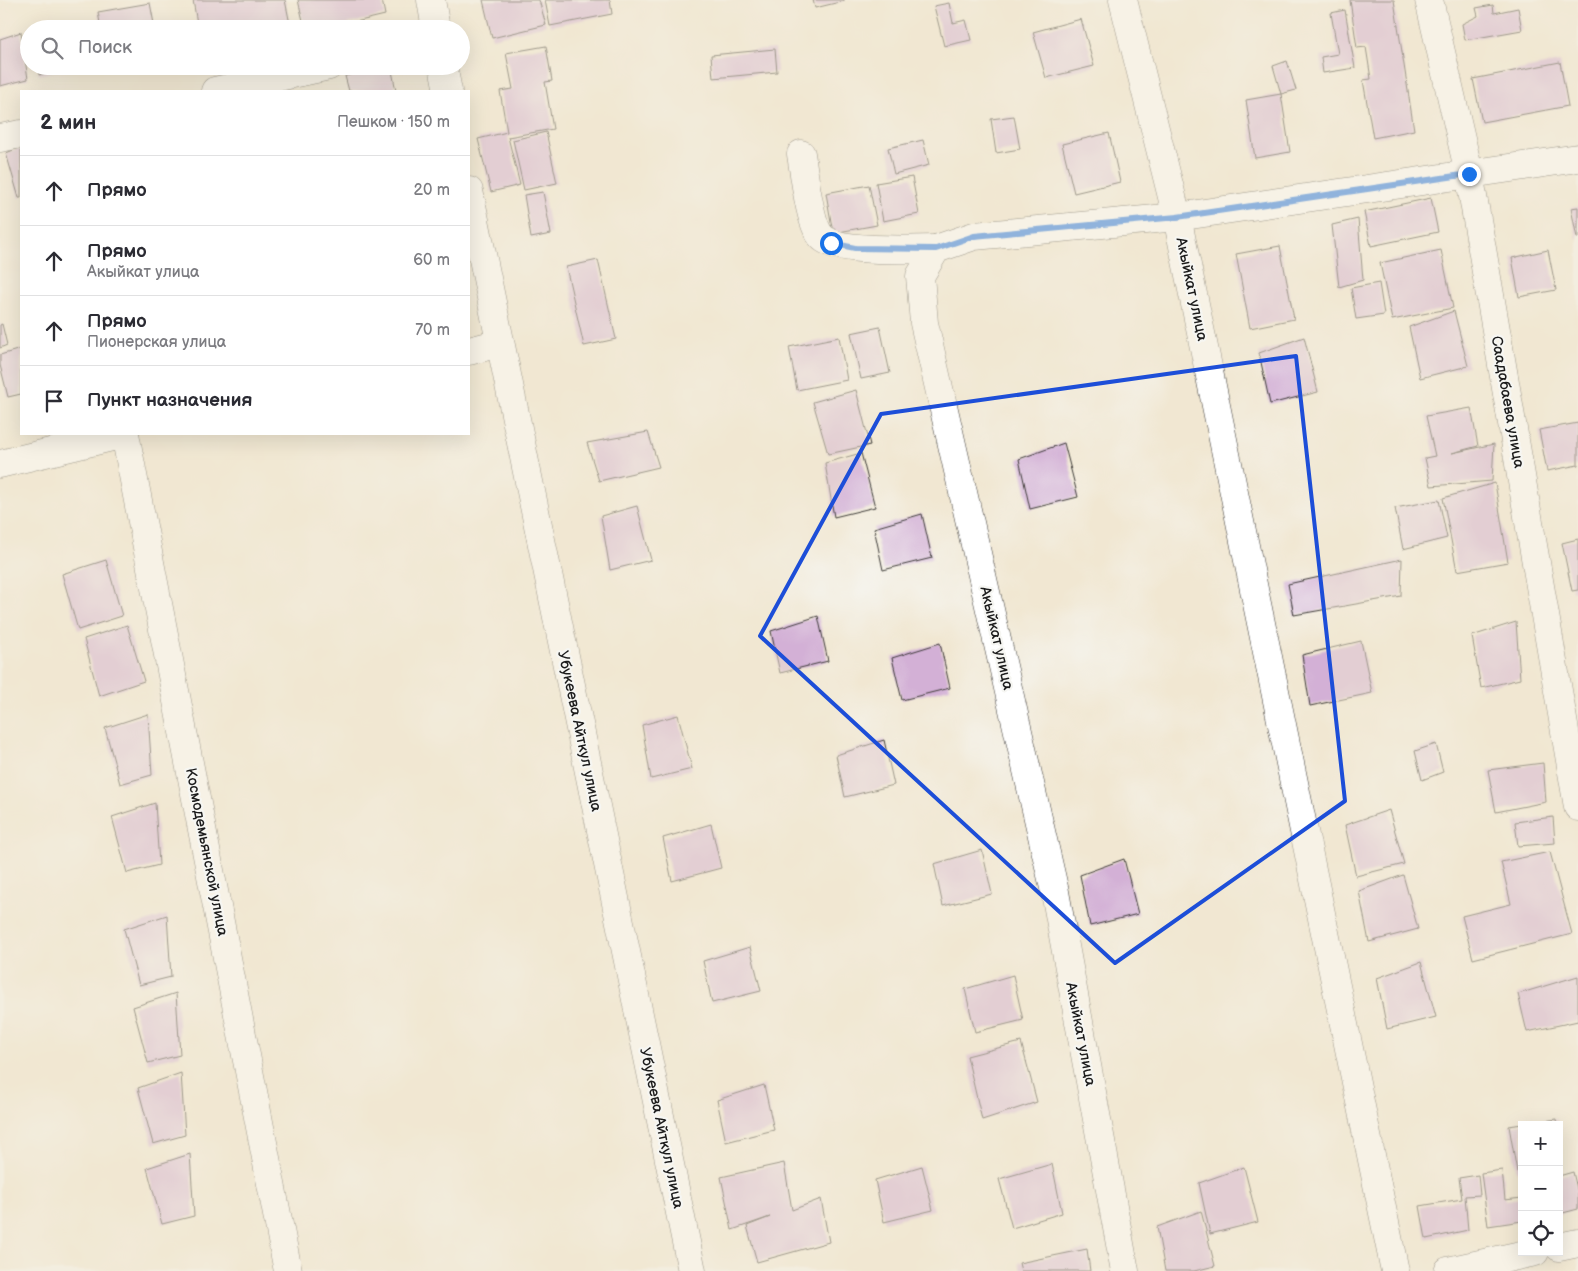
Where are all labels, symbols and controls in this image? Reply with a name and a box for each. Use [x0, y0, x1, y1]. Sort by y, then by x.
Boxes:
search box [20, 20, 470, 75]
icon: search [38, 34, 66, 62]
text: Поиск [78, 36, 132, 59]
text: 2 мин [40, 110, 96, 135]
text: Пешком · 150 m [337, 113, 450, 132]
route end [1458, 163, 1481, 186]
icon: ahead [40, 177, 68, 205]
text: Прямо [87, 179, 147, 202]
text: 20 m [414, 181, 450, 200]
route start [820, 232, 843, 255]
street label: Акыйкат улица [1171, 235, 1212, 343]
text: Прямо [87, 240, 147, 263]
icon: ahead [40, 247, 68, 275]
text: 60 m [413, 251, 450, 270]
text: Акыйкат улица [87, 263, 200, 282]
text: Прямо [87, 310, 147, 333]
icon: ahead [40, 317, 68, 345]
text: 70 m [415, 321, 450, 340]
text: Пионерская улица [87, 333, 226, 352]
street label: Саадабаева улица [1487, 335, 1528, 470]
icon: arrive [40, 387, 68, 415]
text: Пункт назначения [87, 389, 252, 412]
street label: Акыйкат улица [975, 584, 1018, 692]
street label: Убукеева Айткул улица [553, 649, 606, 813]
street label: Космодемьянской улица [181, 766, 232, 938]
street label: Акыйкат улица [1061, 979, 1100, 1088]
street label: Убукеева Айткул улица [635, 1046, 688, 1210]
map controls [1518, 1121, 1563, 1256]
button: + [1518, 1121, 1563, 1166]
button: − [1518, 1166, 1563, 1211]
button: locate [1518, 1211, 1563, 1256]

